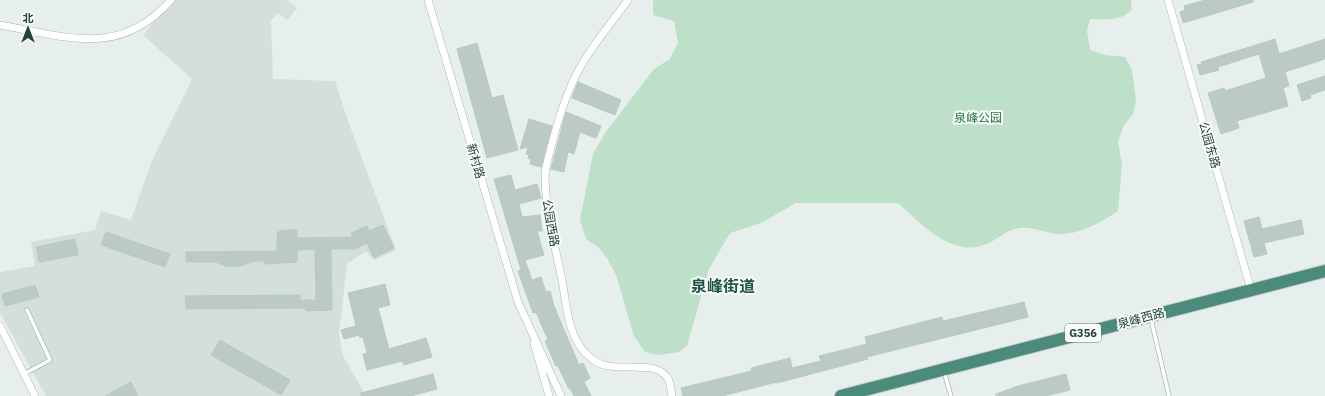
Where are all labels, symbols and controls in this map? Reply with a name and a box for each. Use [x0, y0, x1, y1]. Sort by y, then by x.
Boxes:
north arrow [8, 8, 48, 48]
text: 北 [23, 11, 34, 25]
park label: 泉峰公园 [954, 110, 1002, 125]
street label: 公园东路 [1196, 120, 1224, 170]
street label: 新村路 [464, 142, 488, 180]
street label: 公园西路 [539, 198, 563, 248]
district label: 泉峰街道 [691, 276, 755, 296]
street label: 泉峰西路 [1116, 305, 1166, 331]
road number: G356 [1065, 324, 1101, 342]

